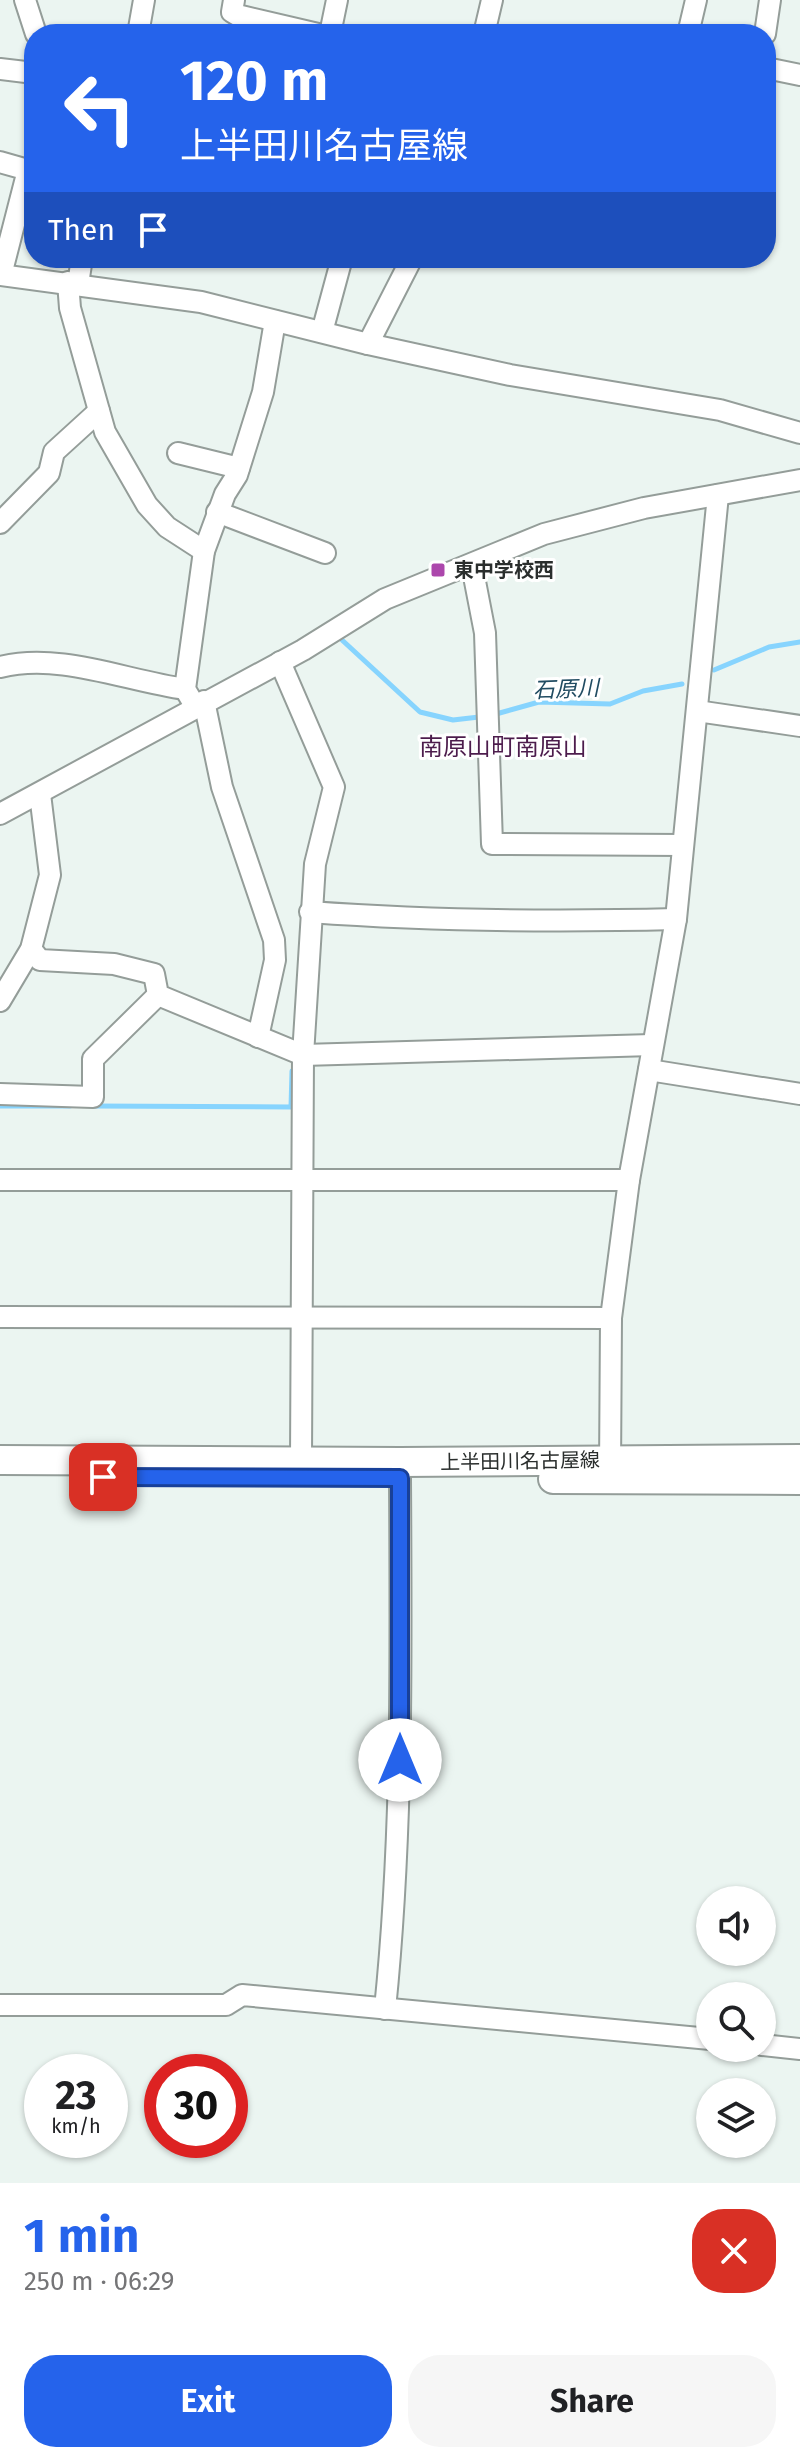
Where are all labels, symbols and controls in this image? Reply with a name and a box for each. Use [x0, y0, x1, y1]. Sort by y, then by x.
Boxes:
text: 120 m [180, 48, 328, 115]
icon: left [48, 56, 152, 160]
text: 上半田川名古屋線 [180, 124, 468, 168]
icon: arrive [131, 208, 175, 252]
text: Then [48, 212, 115, 248]
place label: 東中学校西 [454, 558, 554, 582]
marker: 東中学校西 [429, 561, 447, 579]
water label: 石原川 [533, 674, 601, 704]
district label: 南原山町南原山 [419, 733, 587, 761]
pin [69, 1443, 137, 1511]
street label: 上半田川名古屋線 [440, 1448, 600, 1474]
icon: arrive [81, 1455, 125, 1499]
position arrow [358, 1718, 442, 1802]
map controls [696, 1886, 776, 2158]
button: sound [696, 1886, 776, 1966]
button: search [696, 1982, 776, 2062]
speed limit sign: 30 [144, 2054, 248, 2158]
text: 23 [55, 2072, 97, 2120]
button: layers [696, 2078, 776, 2158]
text: km/h [51, 2114, 101, 2138]
text: 1 min [24, 2207, 139, 2265]
button: close [692, 2209, 776, 2293]
text: 250 m · 06:29 [24, 2266, 174, 2297]
button: Exit [24, 2355, 392, 2447]
button: Share [408, 2355, 776, 2447]

